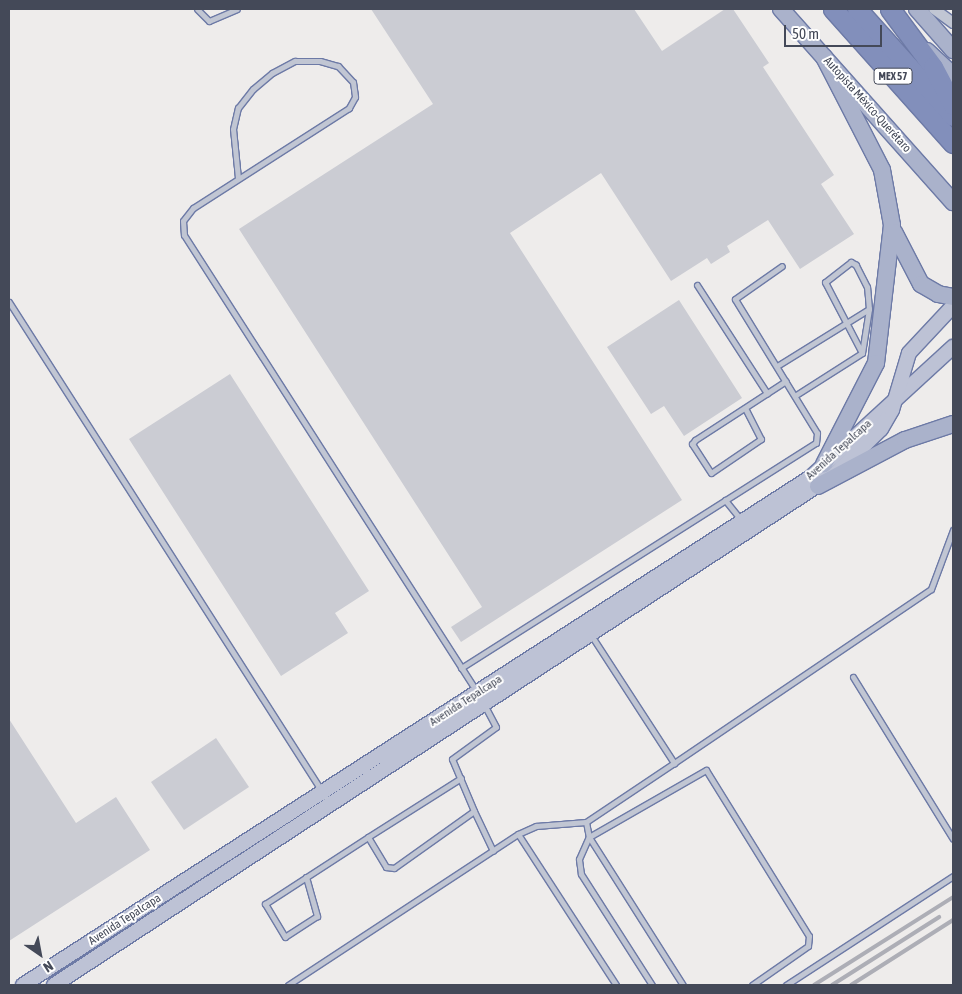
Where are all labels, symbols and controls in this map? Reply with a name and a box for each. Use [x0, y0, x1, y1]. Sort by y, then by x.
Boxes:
scale bar [787, 15, 884, 47]
text: 50 m [792, 25, 819, 42]
street label: Autopista México-Querétaro [820, 54, 914, 156]
road number: MEX 57 [873, 68, 913, 84]
street label: Avenida Tepalcapa [803, 417, 875, 483]
street label: Avenida Tepalcapa [427, 672, 505, 730]
street label: Avenida Tepalcapa [86, 891, 164, 949]
north arrow [15, 929, 65, 979]
text: N [40, 958, 56, 976]

